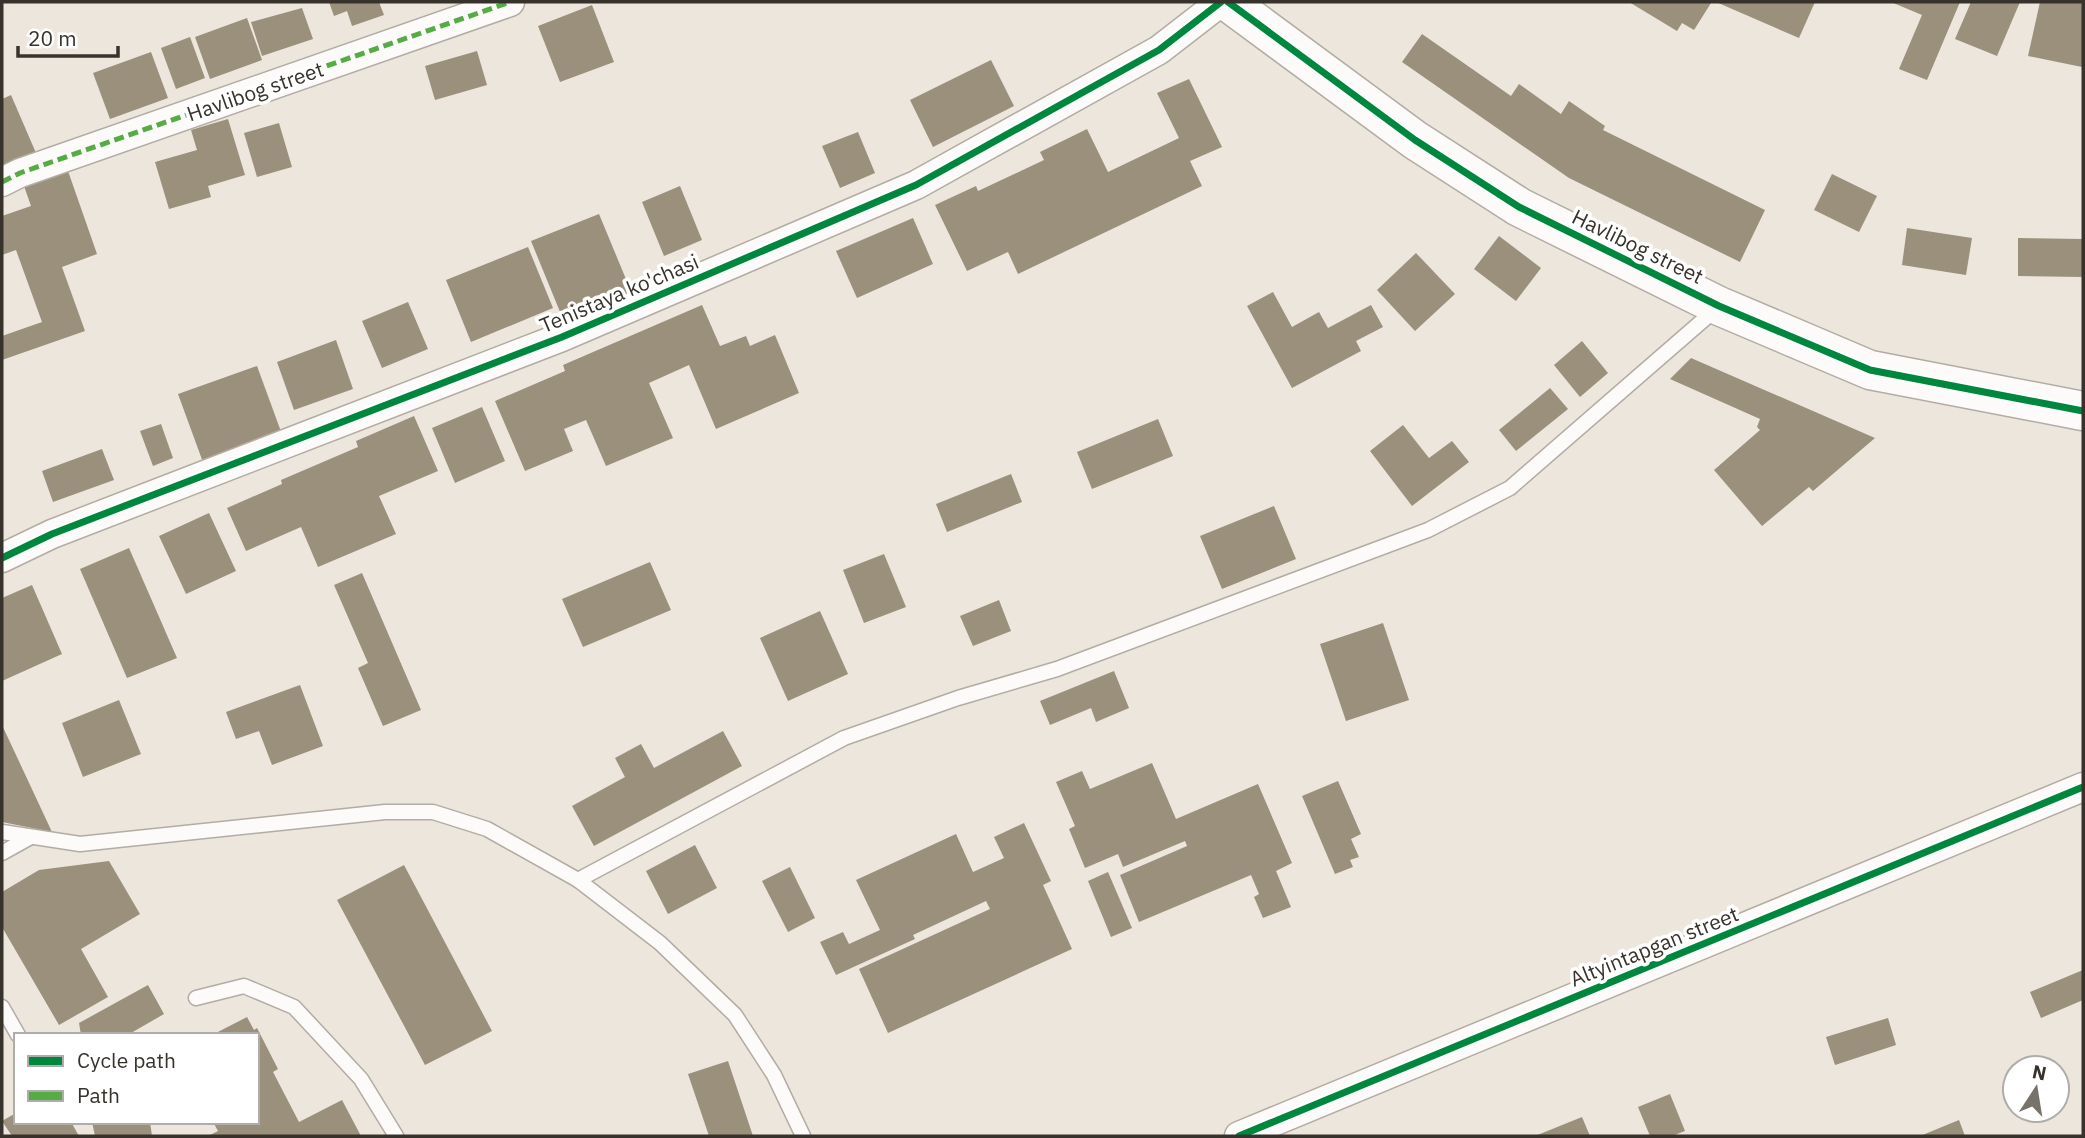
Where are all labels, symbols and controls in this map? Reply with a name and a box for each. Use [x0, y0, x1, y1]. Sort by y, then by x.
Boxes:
scale bar [18, 14, 117, 58]
text: 20 m [28, 24, 77, 52]
street label: Hаvlibog street [183, 55, 327, 127]
street label: Hаvlibog street [1568, 202, 1708, 290]
street label: Tenistaya ko'chasi [535, 247, 703, 339]
street label: Altyintapgan street [1566, 899, 1742, 993]
legend [14, 1033, 259, 1124]
text: Cycle path [77, 1046, 176, 1074]
north arrow [2001, 1054, 2071, 1124]
text: N [2030, 1059, 2049, 1086]
text: Path [77, 1081, 120, 1109]

